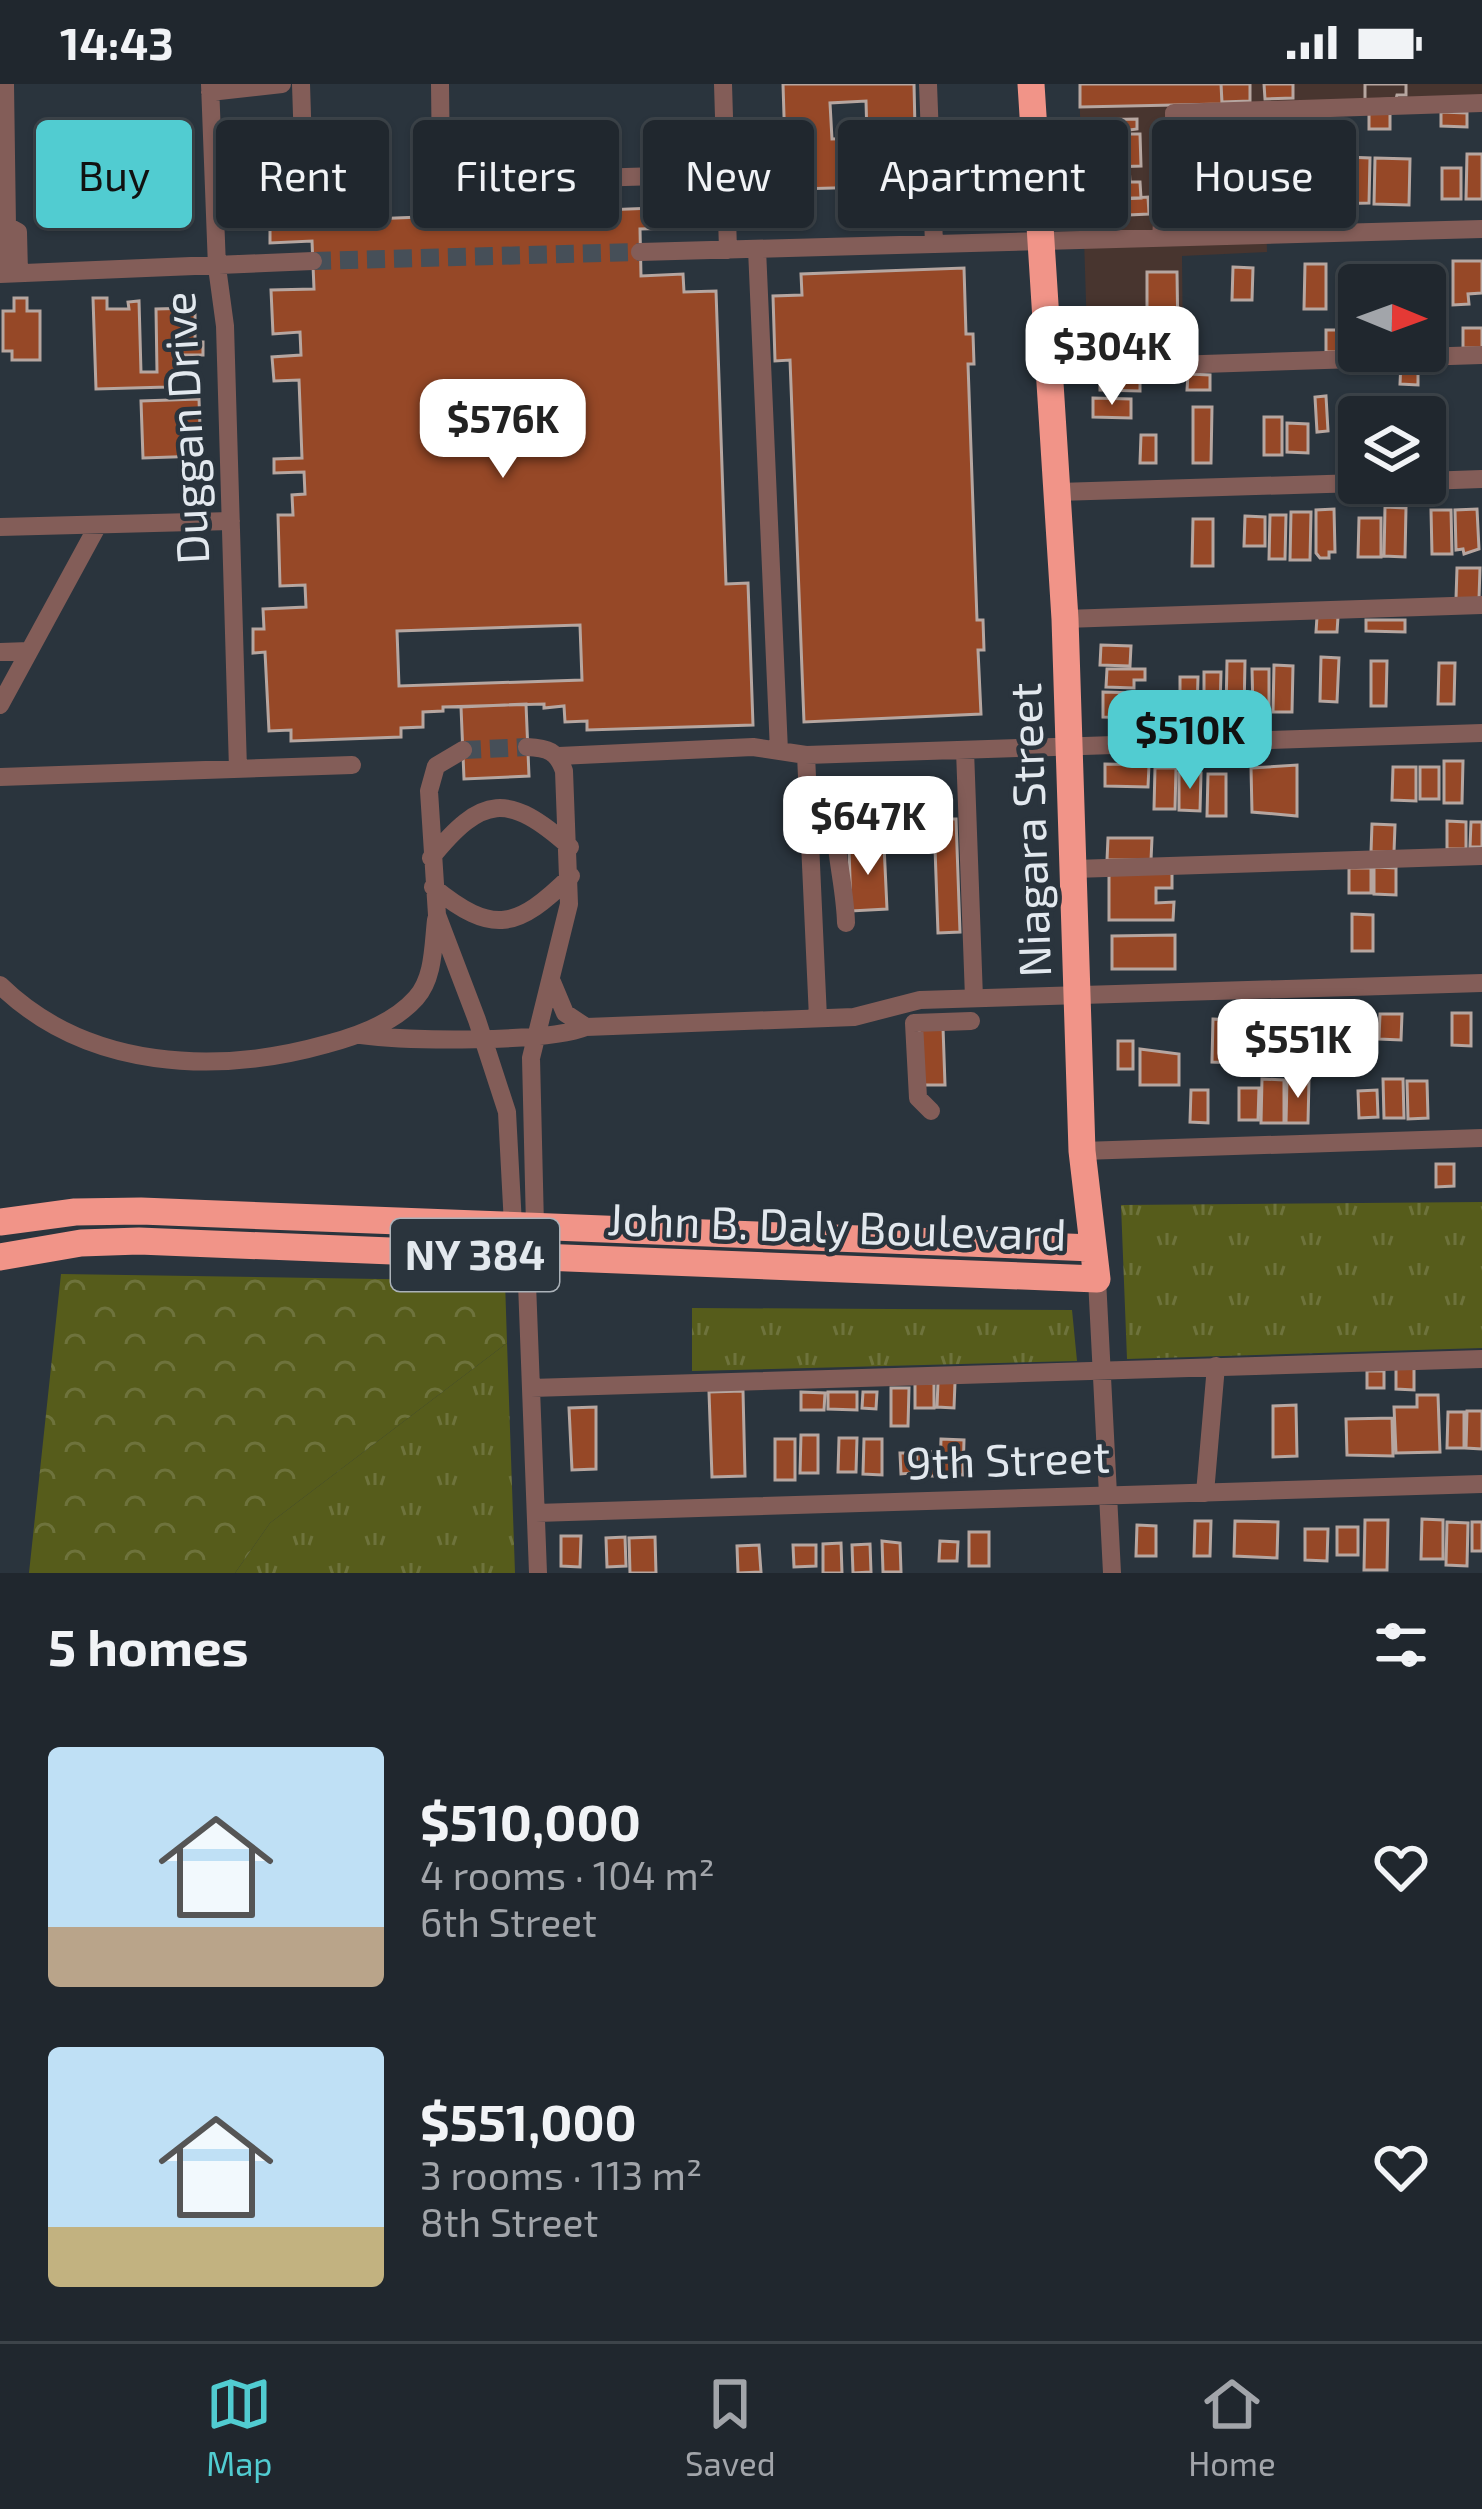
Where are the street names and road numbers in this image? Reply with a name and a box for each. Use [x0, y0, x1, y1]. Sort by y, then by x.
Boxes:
street label: Duggan Drive [150, 290, 218, 566]
street label: Niagara Street [996, 682, 1060, 978]
street label: John B. Daly Boulevard [607, 1190, 1068, 1260]
road number: NY 384 [391, 1219, 559, 1291]
street label: 9th Street [905, 1427, 1111, 1489]

